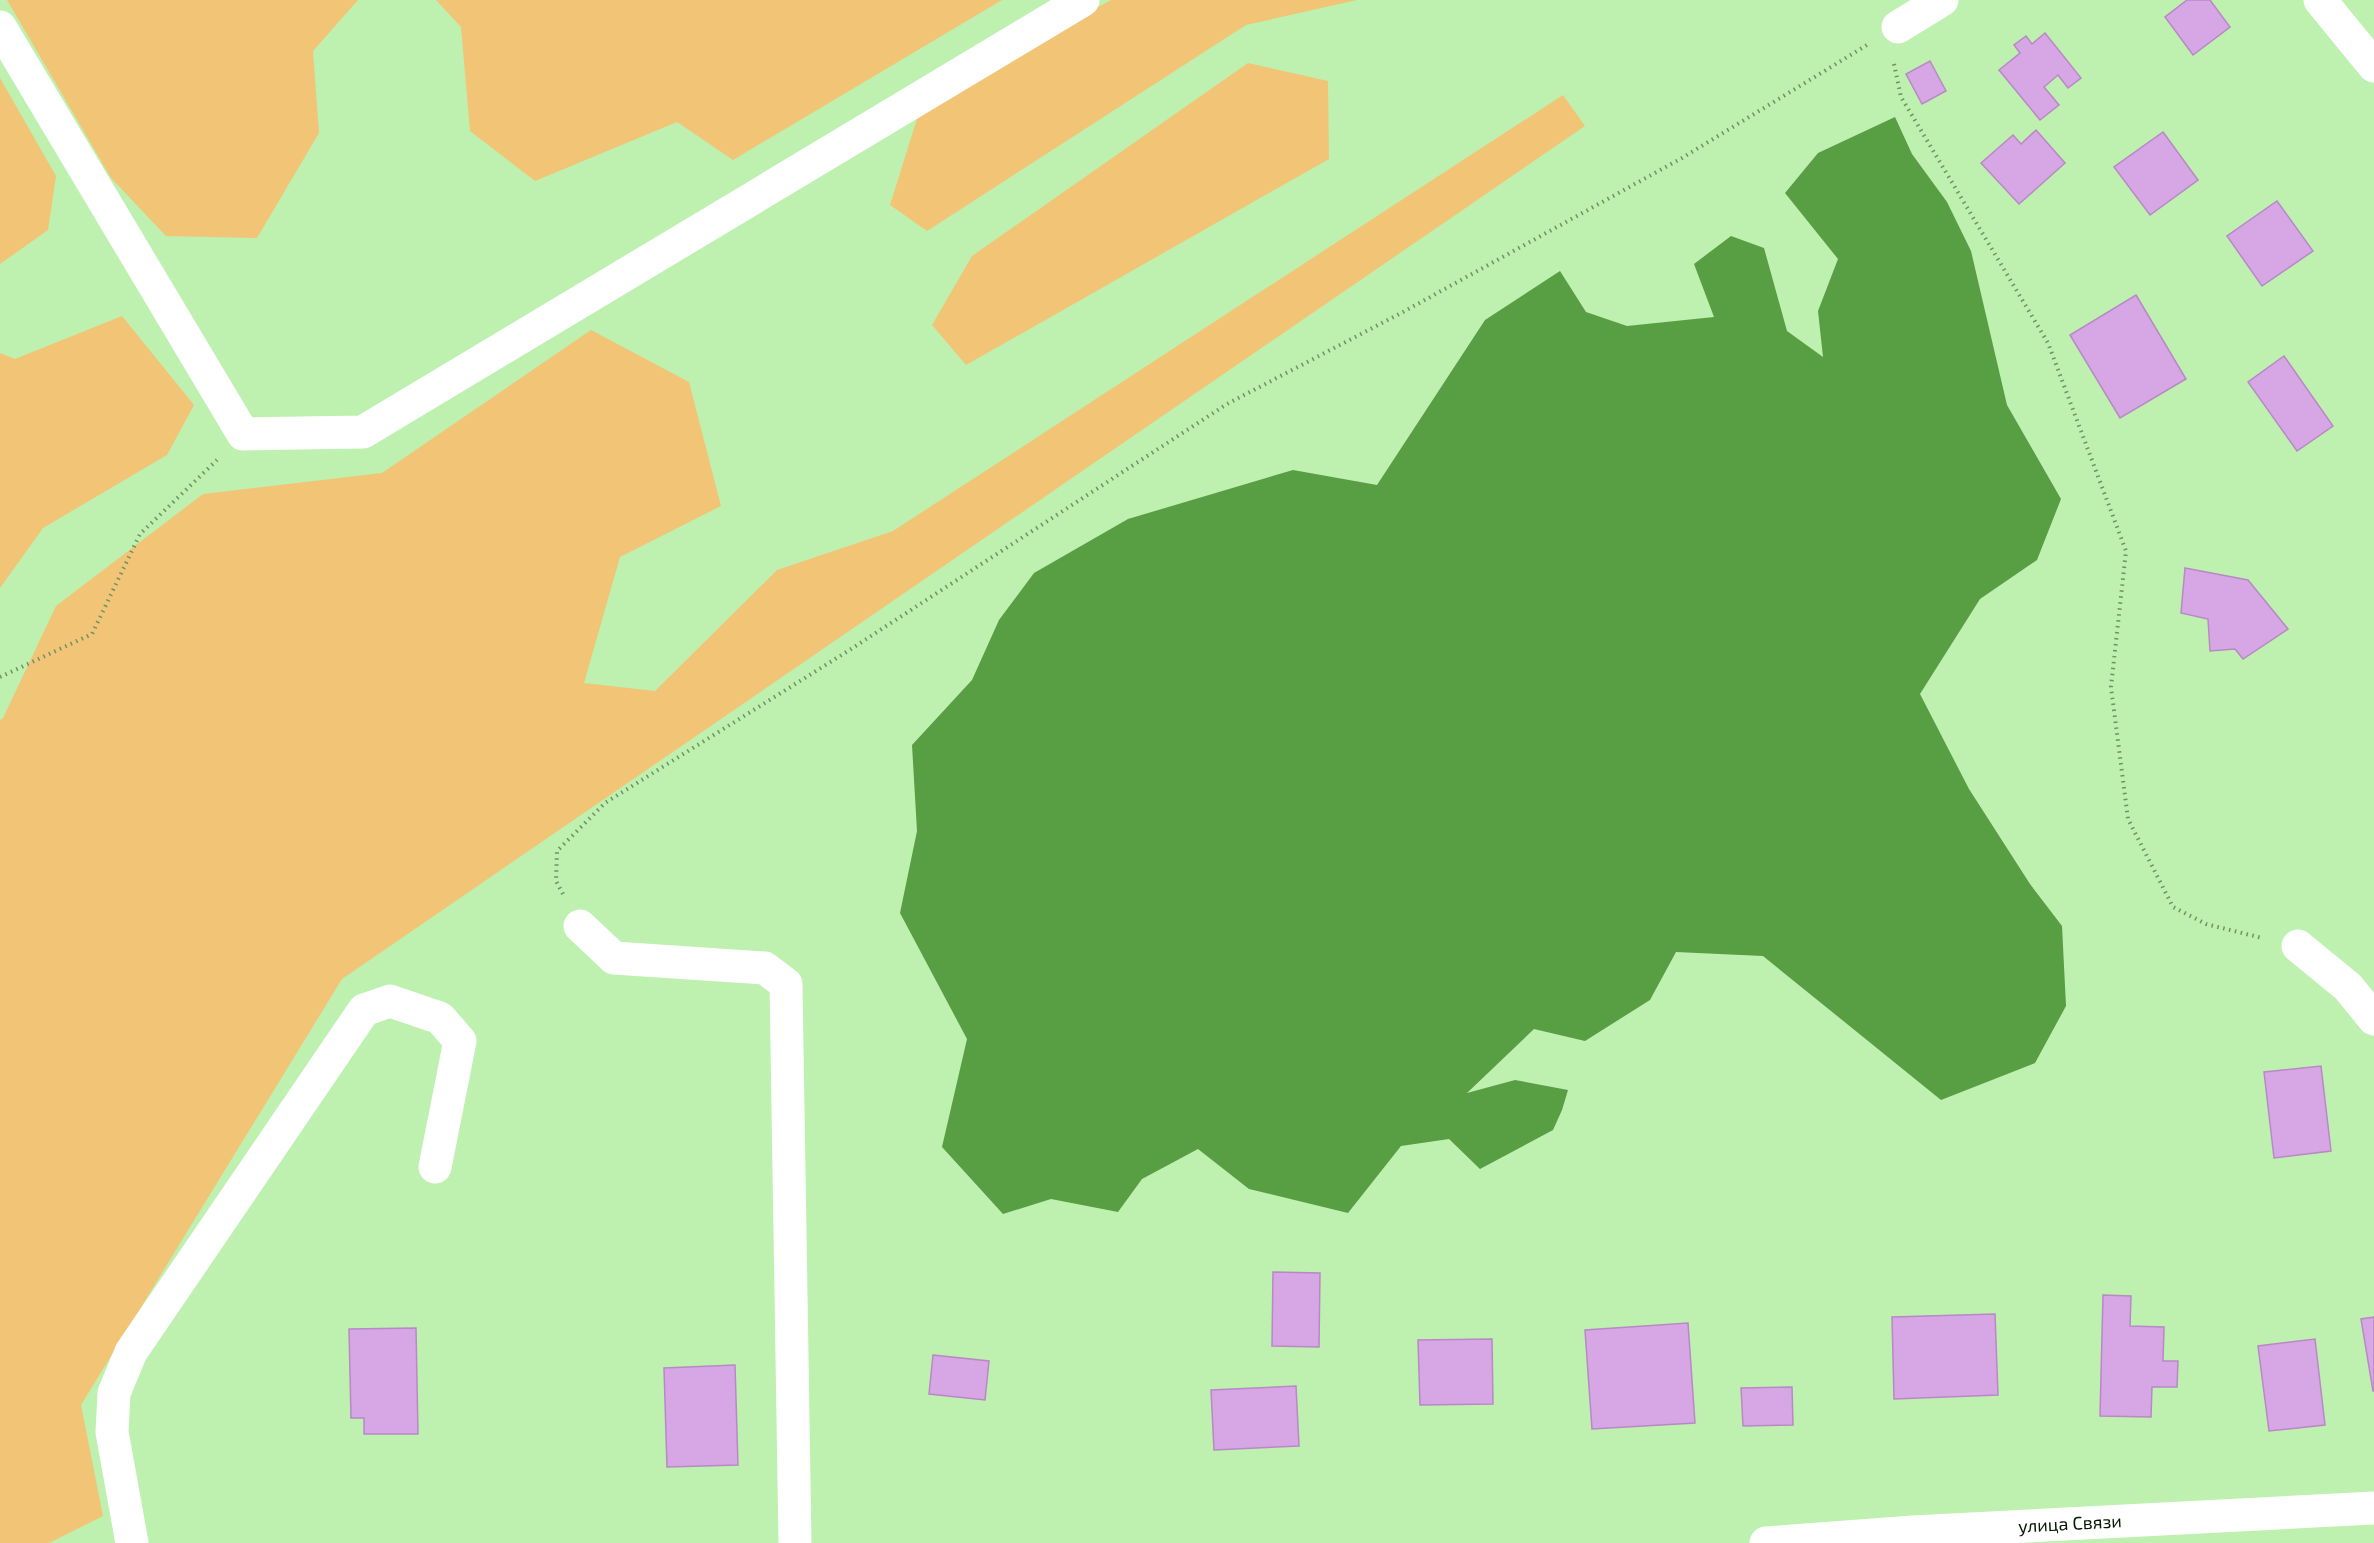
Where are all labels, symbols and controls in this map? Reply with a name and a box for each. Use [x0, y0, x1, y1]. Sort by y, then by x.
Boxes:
street label: улица Связи [2018, 1509, 2122, 1537]

